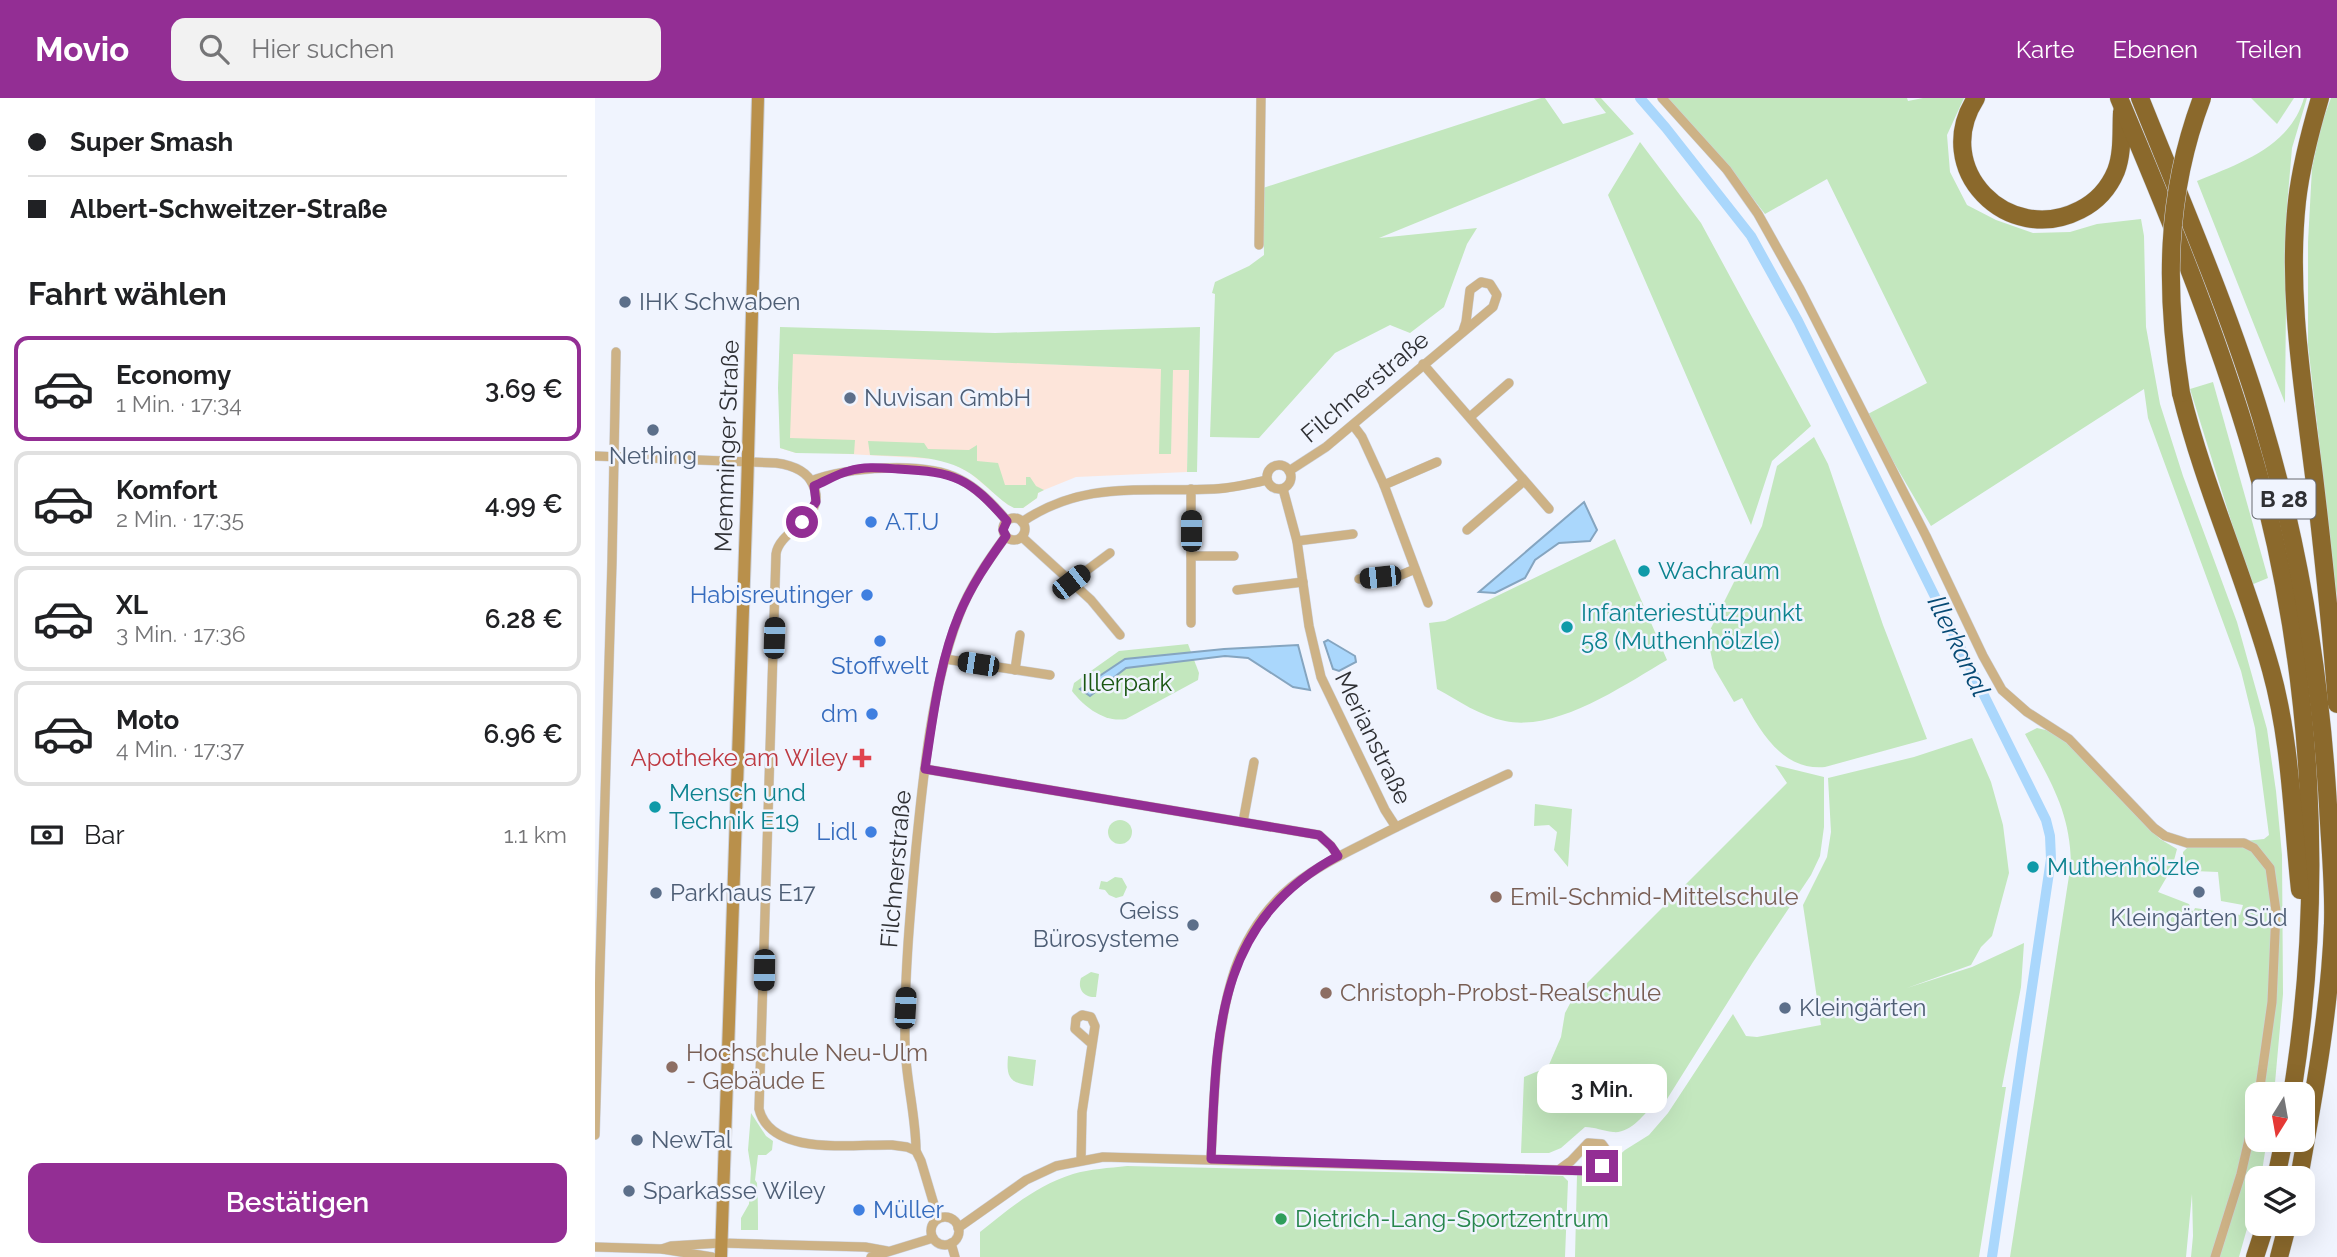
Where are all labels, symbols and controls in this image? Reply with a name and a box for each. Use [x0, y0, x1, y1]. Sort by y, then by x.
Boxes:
search box [171, 18, 661, 81]
text: Movio [35, 30, 129, 69]
icon: search [195, 30, 233, 68]
text: Hier suchen [251, 34, 394, 64]
text: Karte [2016, 35, 2075, 64]
text: Ebenen [2113, 35, 2198, 64]
text: Teilen [2236, 35, 2302, 64]
text: Super Smash [70, 127, 233, 157]
text: Albert-Schweitzer-Straße [70, 194, 387, 224]
text: Fahrt wählen [28, 275, 227, 312]
place label: IHK Schwaben [639, 287, 801, 316]
marker: IHK Schwaben [617, 294, 633, 310]
street label: Filchnerstraße [1295, 325, 1435, 448]
street label: Memminger Straße [708, 339, 745, 553]
icon: car [32, 357, 95, 420]
text: Economy [116, 360, 231, 390]
text: 3.69 € [485, 374, 563, 404]
place label: Nuvisan GmbH [864, 383, 1031, 412]
text: 1 Min. · 17:34 [116, 390, 242, 417]
marker: Nuvisan GmbH [842, 390, 858, 406]
marker: Nething [645, 422, 661, 438]
place label: Nething [609, 441, 697, 470]
icon: car [32, 472, 95, 535]
text: Komfort [116, 475, 218, 505]
road number: B 28 [2253, 480, 2315, 518]
text: 4.99 € [485, 489, 563, 519]
text: 2 Min. · 17:35 [116, 505, 244, 532]
route start [786, 506, 818, 538]
place label: A.T.U [885, 507, 939, 536]
car [1181, 510, 1202, 552]
marker: A.T.U [863, 514, 879, 530]
place label: Wachraum [1658, 556, 1780, 585]
car [1048, 561, 1095, 603]
marker: Wachraum [1636, 563, 1652, 579]
car [1359, 564, 1402, 590]
place label: Habisreutinger [690, 580, 854, 609]
icon: car [32, 587, 95, 650]
marker: Habisreutinger [859, 587, 875, 603]
text: XL [116, 590, 148, 620]
water label: Illerkanal [1922, 590, 1996, 702]
place label: Infanteriestützpunkt 58 (Muthenhölzle) [1581, 598, 1803, 655]
text: 6.28 € [485, 604, 563, 634]
car [763, 617, 786, 659]
marker: Infanteriestützpunkt 58 (Muthenhölzle) [1559, 619, 1575, 635]
text: 3 Min. · 17:36 [116, 620, 246, 647]
marker: Stoffwelt [872, 633, 888, 649]
car [956, 650, 1001, 678]
place label: Stoffwelt [831, 651, 929, 680]
street label: Merianstraße [1329, 667, 1418, 809]
park label: Illerpark [1082, 668, 1173, 697]
place label: dm [821, 699, 858, 728]
icon: car [32, 702, 95, 765]
text: Moto [116, 705, 179, 735]
marker: dm [864, 706, 880, 722]
text: 6.96 € [483, 719, 563, 749]
text: 4 Min. · 17:37 [116, 735, 244, 762]
place label: Apotheke am Wiley [630, 743, 848, 772]
marker: Apotheke am Wiley [854, 750, 870, 766]
place label: Mensch und Technik E19 [669, 778, 806, 835]
street label: Filchnerstraße [874, 789, 917, 949]
marker: Mensch und Technik E19 [647, 799, 663, 815]
icon: cash [28, 816, 66, 854]
place label: Lidl [816, 817, 857, 846]
text: Bar [84, 820, 125, 850]
text: 1.1 km [504, 821, 567, 848]
marker: Lidl [863, 824, 879, 840]
place label: Muthenhölzle [2047, 852, 2200, 881]
marker: Muthenhölzle [2025, 859, 2041, 875]
place label: Parkhaus E17 [670, 878, 816, 907]
place label: Emil-Schmid-Mittelschule [1510, 882, 1799, 911]
marker: Kleingärten Süd [2191, 884, 2207, 900]
marker: Parkhaus E17 [648, 885, 664, 901]
marker: Emil-Schmid-Mittelschule [1488, 889, 1504, 905]
place label: Geiss Bürosysteme [1033, 896, 1179, 953]
place label: Kleingärten Süd [2110, 903, 2288, 932]
marker: Geiss Bürosysteme [1185, 917, 1201, 933]
car [754, 949, 775, 991]
place label: Christoph-Probst-Realschule [1340, 978, 1661, 1007]
marker: Christoph-Probst-Realschule [1318, 985, 1334, 1001]
car [894, 986, 917, 1030]
place label: Kleingärten [1799, 993, 1927, 1022]
marker: Kleingärten [1777, 1000, 1793, 1016]
place label: Hochschule Neu-Ulm - Gebäude E [686, 1038, 928, 1095]
marker: Hochschule Neu-Ulm - Gebäude E [664, 1059, 680, 1075]
callout: 3 Min. [1537, 1065, 1667, 1114]
text: 3 Min. [1571, 1075, 1633, 1102]
north arrow [2245, 1082, 2315, 1152]
map controls [2245, 1082, 2315, 1236]
place label: NewTal [651, 1125, 733, 1154]
marker: NewTal [629, 1132, 645, 1148]
route end [1586, 1150, 1618, 1182]
button: Bestätigen [28, 1163, 567, 1243]
button: layers [2245, 1166, 2315, 1236]
place label: Sparkasse Wiley [643, 1176, 826, 1205]
marker: Sparkasse Wiley [621, 1183, 637, 1199]
place label: Müller [873, 1195, 944, 1224]
marker: Müller [851, 1202, 867, 1218]
place label: Dietrich-Lang-Sportzentrum [1295, 1204, 1609, 1233]
marker: Dietrich-Lang-Sportzentrum [1273, 1211, 1289, 1227]

